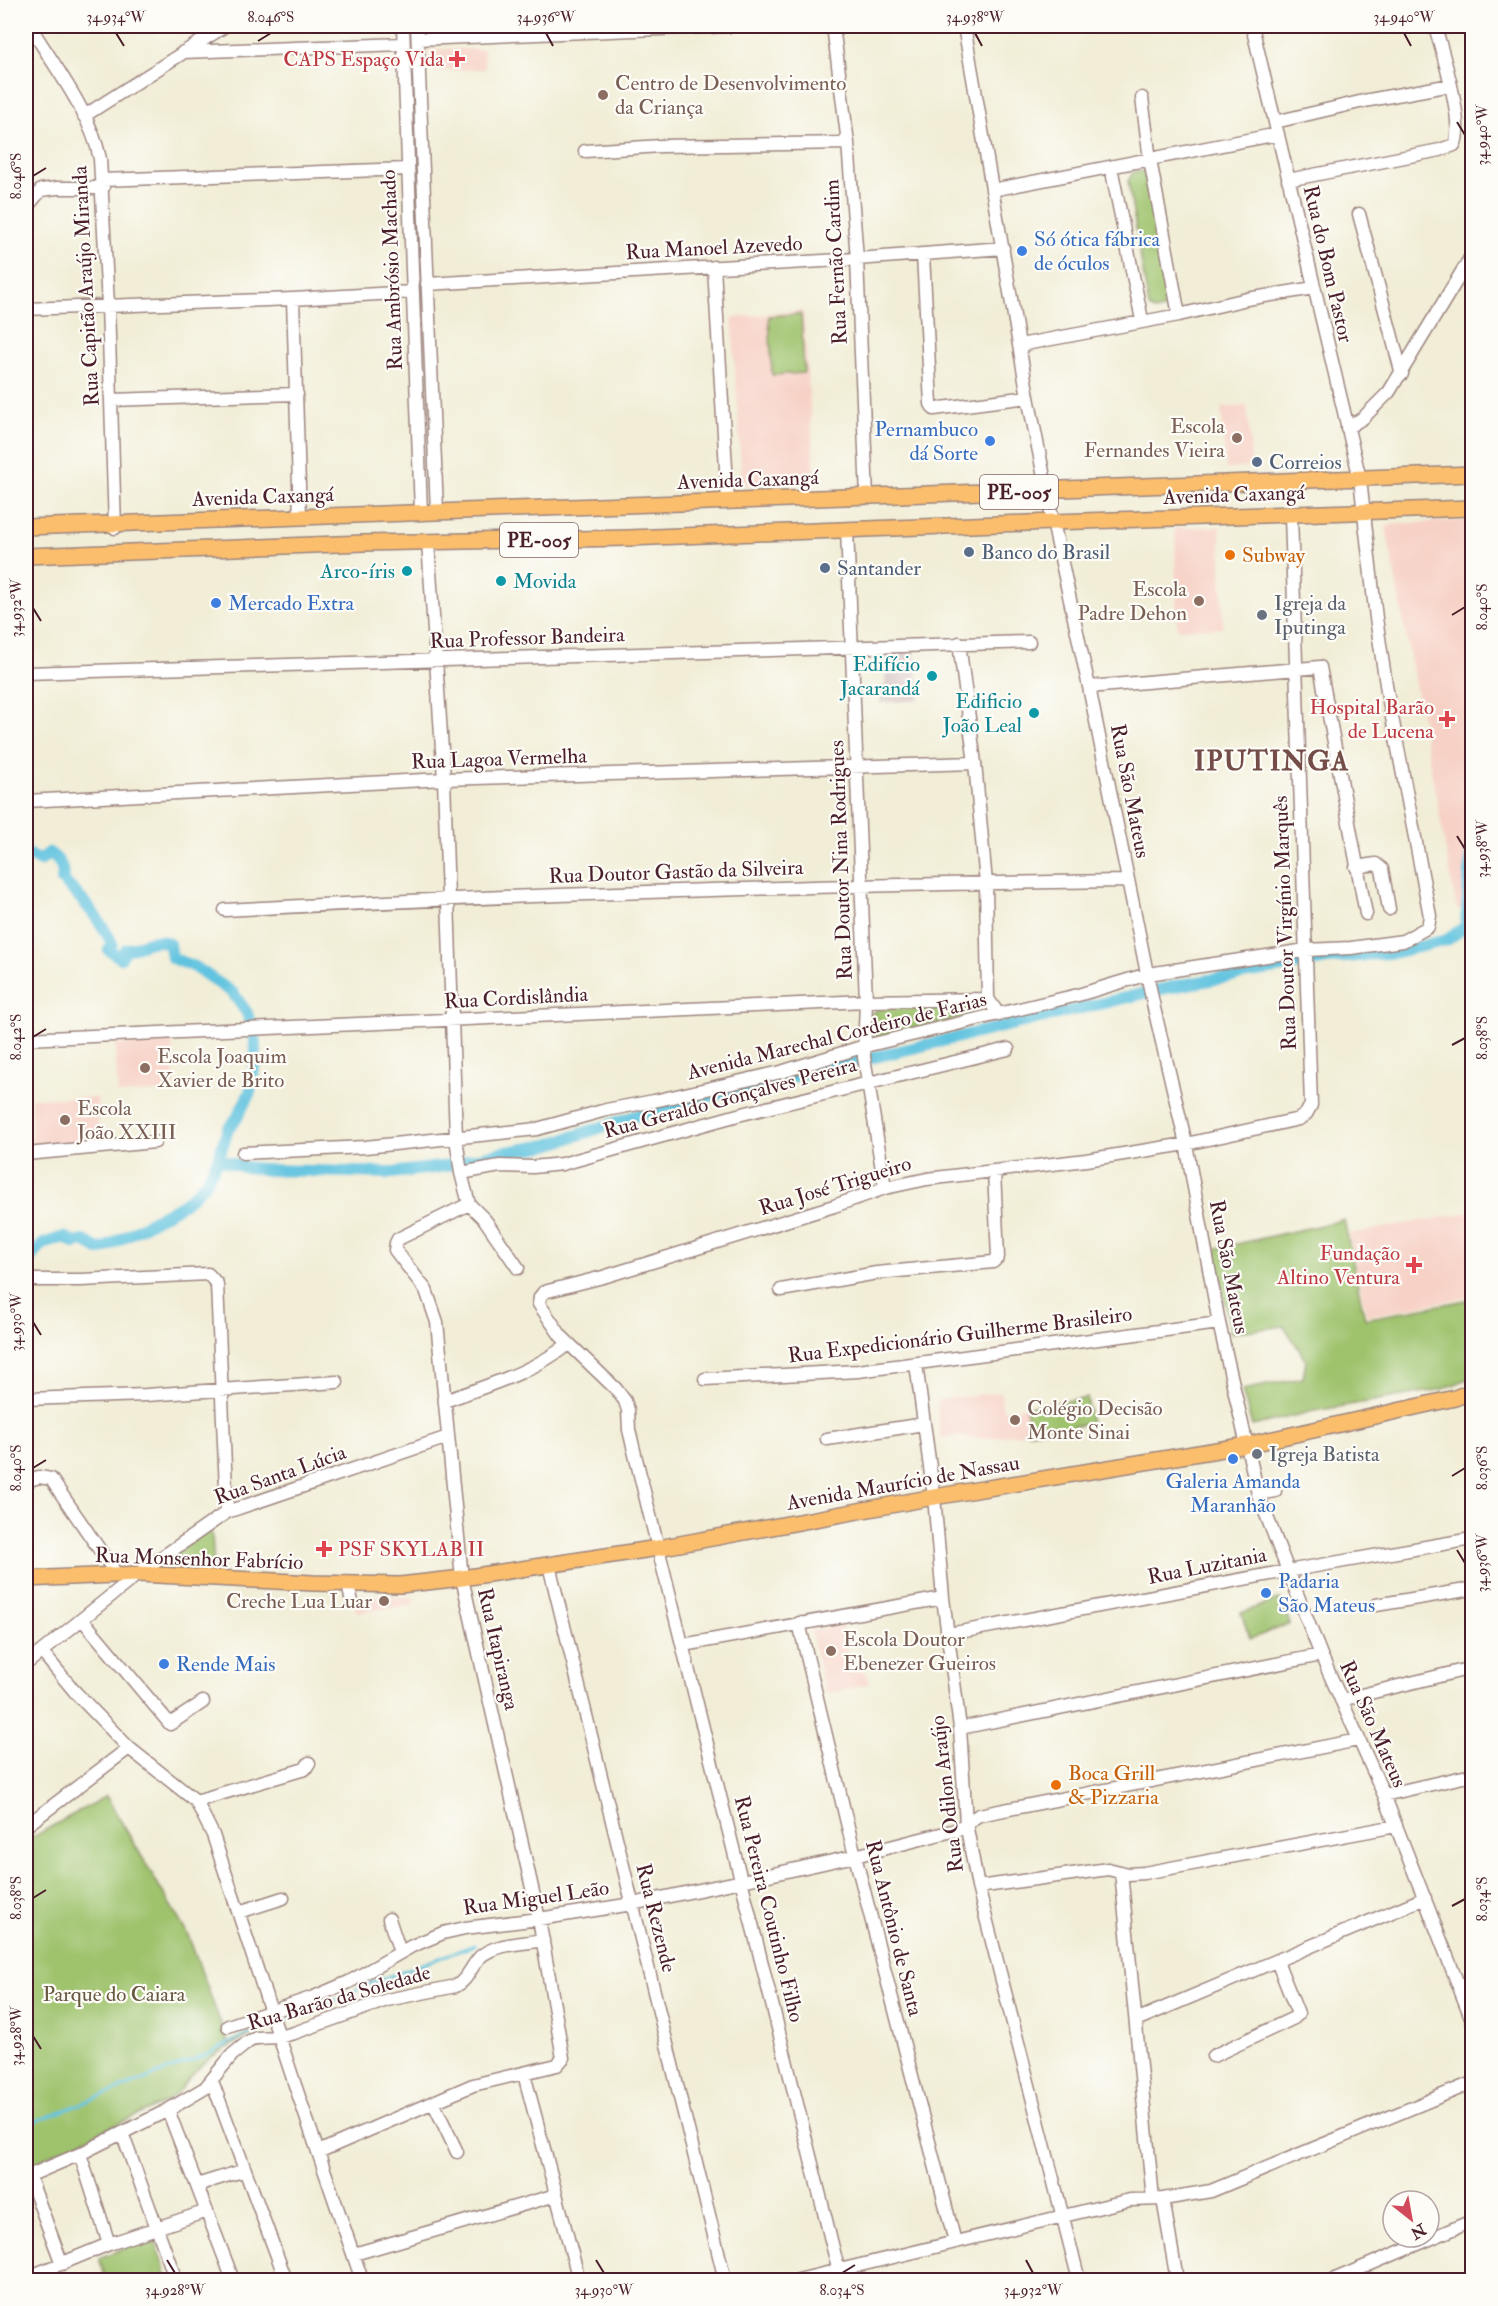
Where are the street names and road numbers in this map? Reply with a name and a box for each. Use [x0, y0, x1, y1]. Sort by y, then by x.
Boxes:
street label: Rua Capitão Araújo Miranda [66, 165, 106, 407]
street label: Rua Ambrósio Machado [375, 169, 409, 371]
street label: Rua Fernão Cardim [818, 178, 854, 346]
street label: Rua do Bom Pastor [1297, 183, 1359, 345]
street label: Rua Manoel Azevedo [625, 230, 803, 266]
street label: Avenida Caxangá [676, 464, 820, 496]
road number: PE-005 [980, 475, 1058, 509]
street label: Avenida Caxangá [1162, 479, 1306, 511]
street label: Avenida Caxangá [191, 481, 335, 513]
road number: PE-005 [500, 523, 578, 557]
street label: Rua Professor Bandeira [429, 621, 625, 655]
street label: Rua São Mateus [1104, 722, 1156, 860]
street label: Rua Doutor Nina Rodrigues [823, 740, 859, 980]
street label: Rua Lagoa Vermelha [411, 742, 588, 776]
street label: Rua Doutor Virgínio Marquês [1267, 795, 1303, 1051]
street label: Rua Doutor Gastão da Silveira [548, 854, 804, 890]
street label: Rua Cordislândia [443, 981, 589, 1015]
street label: Avenida Marechal Cordeiro de Farias [684, 986, 990, 1087]
street label: Rua Geraldo Gonçalves Pereira [600, 1051, 860, 1145]
street label: Rua José Trigueiro [756, 1150, 914, 1222]
street label: Rua São Mateus [1203, 1198, 1255, 1336]
street label: Rua Expedicionário Guilherme Brasileiro [786, 1300, 1134, 1370]
street label: Rua Santa Lúcia [210, 1439, 350, 1511]
street label: Avenida Maurício de Nassau [783, 1449, 1022, 1517]
street label: Rua Luzitania [1145, 1541, 1269, 1591]
street label: Rua Monsenhor Fabrício [94, 1542, 304, 1576]
street label: Rua Itapiranga [471, 1585, 525, 1713]
street label: Rua São Mateus [1333, 1656, 1413, 1792]
street label: Rua Odilon Araújo [924, 1714, 970, 1874]
street label: Rua Pereira Coutinho Filho [728, 1793, 810, 2025]
street label: Rua Antônio de Santa [859, 1837, 929, 2019]
street label: Rua Rezende [629, 1861, 683, 1975]
street label: Rua Miguel Leão [461, 1874, 611, 1922]
street label: Rua Barão da Soledade [244, 1959, 434, 2037]

